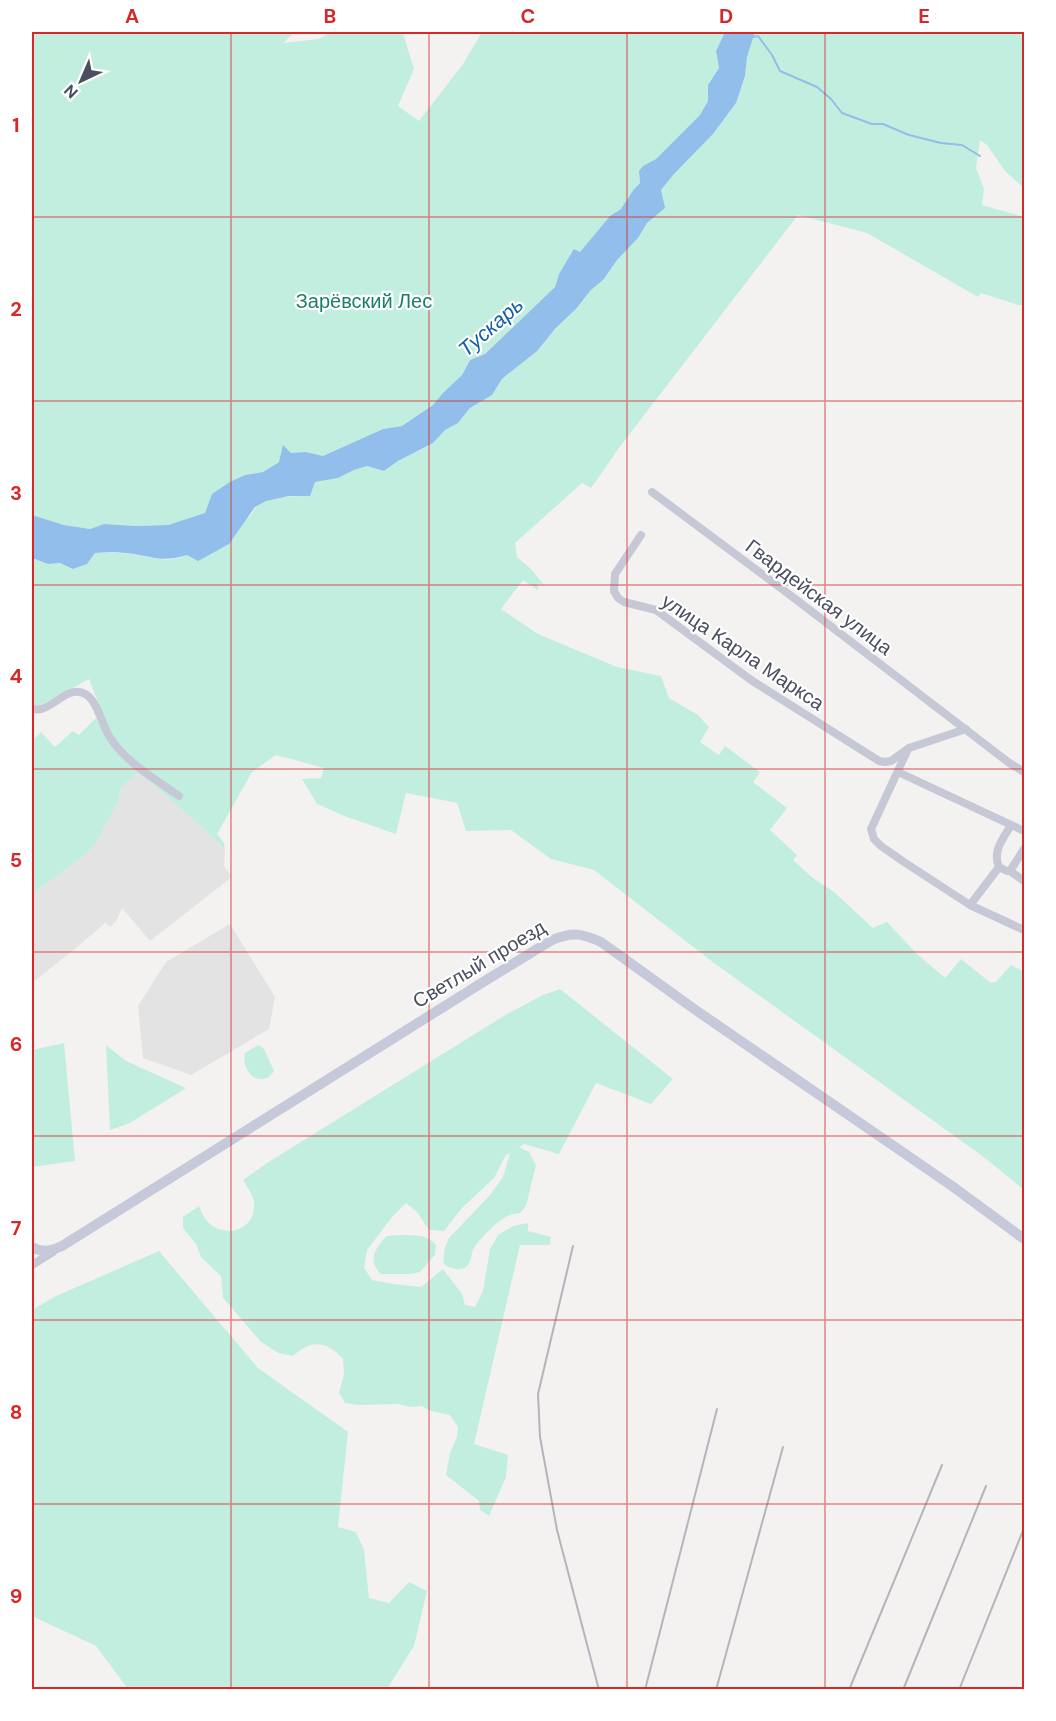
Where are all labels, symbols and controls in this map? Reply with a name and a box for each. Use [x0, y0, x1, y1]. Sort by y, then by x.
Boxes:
text: A [125, 3, 139, 29]
text: B [324, 3, 336, 29]
text: C [521, 3, 535, 29]
text: D [719, 3, 733, 29]
text: E [918, 3, 930, 29]
north arrow [51, 51, 111, 111]
text: N [59, 80, 82, 103]
text: 1 [12, 112, 20, 138]
park label: Зарёвский Лес [296, 288, 432, 314]
water label: Тускарь [453, 291, 529, 363]
text: 2 [10, 296, 22, 322]
text: 3 [10, 480, 22, 506]
street label: Гвардейская улица [740, 533, 898, 661]
street label: улица Карла Маркса [657, 588, 830, 717]
text: 4 [10, 663, 23, 689]
text: 5 [10, 847, 22, 873]
street label: Светлый проезд [408, 914, 551, 1014]
text: 6 [10, 1031, 22, 1057]
text: 7 [11, 1215, 22, 1241]
text: 8 [10, 1399, 22, 1425]
text: 9 [10, 1583, 22, 1609]

